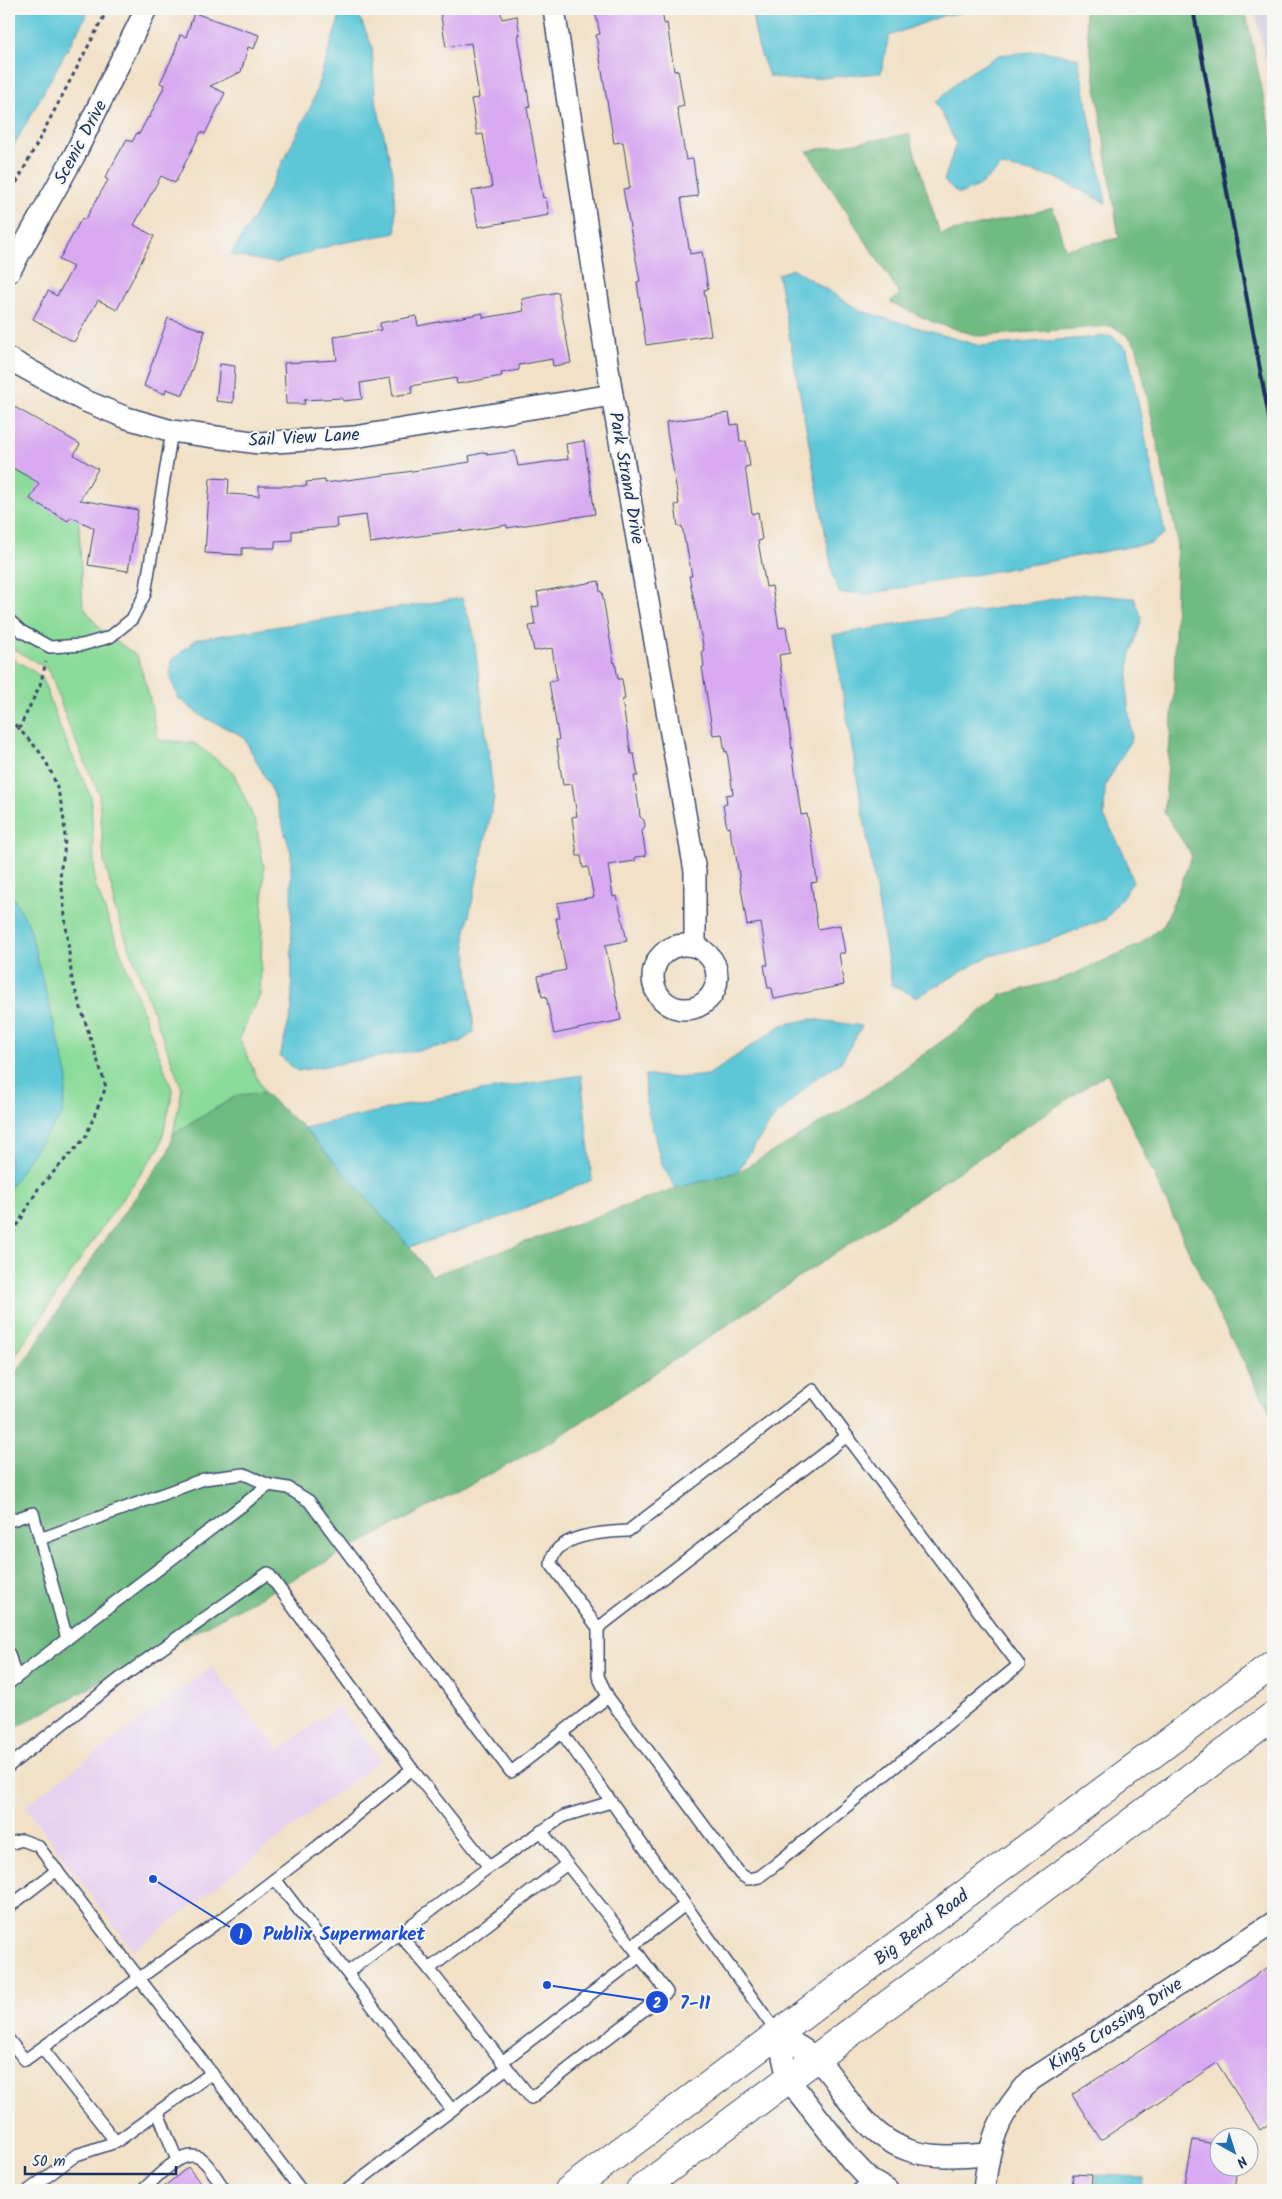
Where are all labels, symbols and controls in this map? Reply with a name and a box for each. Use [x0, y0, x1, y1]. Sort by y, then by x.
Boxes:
street label: Scenic Drive [47, 95, 116, 190]
street label: Park Strand Drive [600, 410, 651, 547]
street label: Sail View Lane [248, 421, 360, 456]
street label: Big Bend Road [868, 1882, 977, 1974]
callout: Publix Supermarket [228, 1917, 435, 1951]
text: Publix Supermarket [263, 1920, 426, 1950]
text: 1 [239, 1923, 244, 1947]
street label: Kings Crossing Drive [1043, 1971, 1189, 2080]
callout: 7-11 [645, 1985, 720, 2019]
text: 7-11 [680, 1989, 711, 2019]
text: 2 [653, 1992, 662, 2016]
north arrow [1210, 2126, 1260, 2176]
scale bar [25, 2144, 176, 2176]
text: 50 m [32, 2150, 66, 2174]
text: N [1231, 2150, 1252, 2173]

